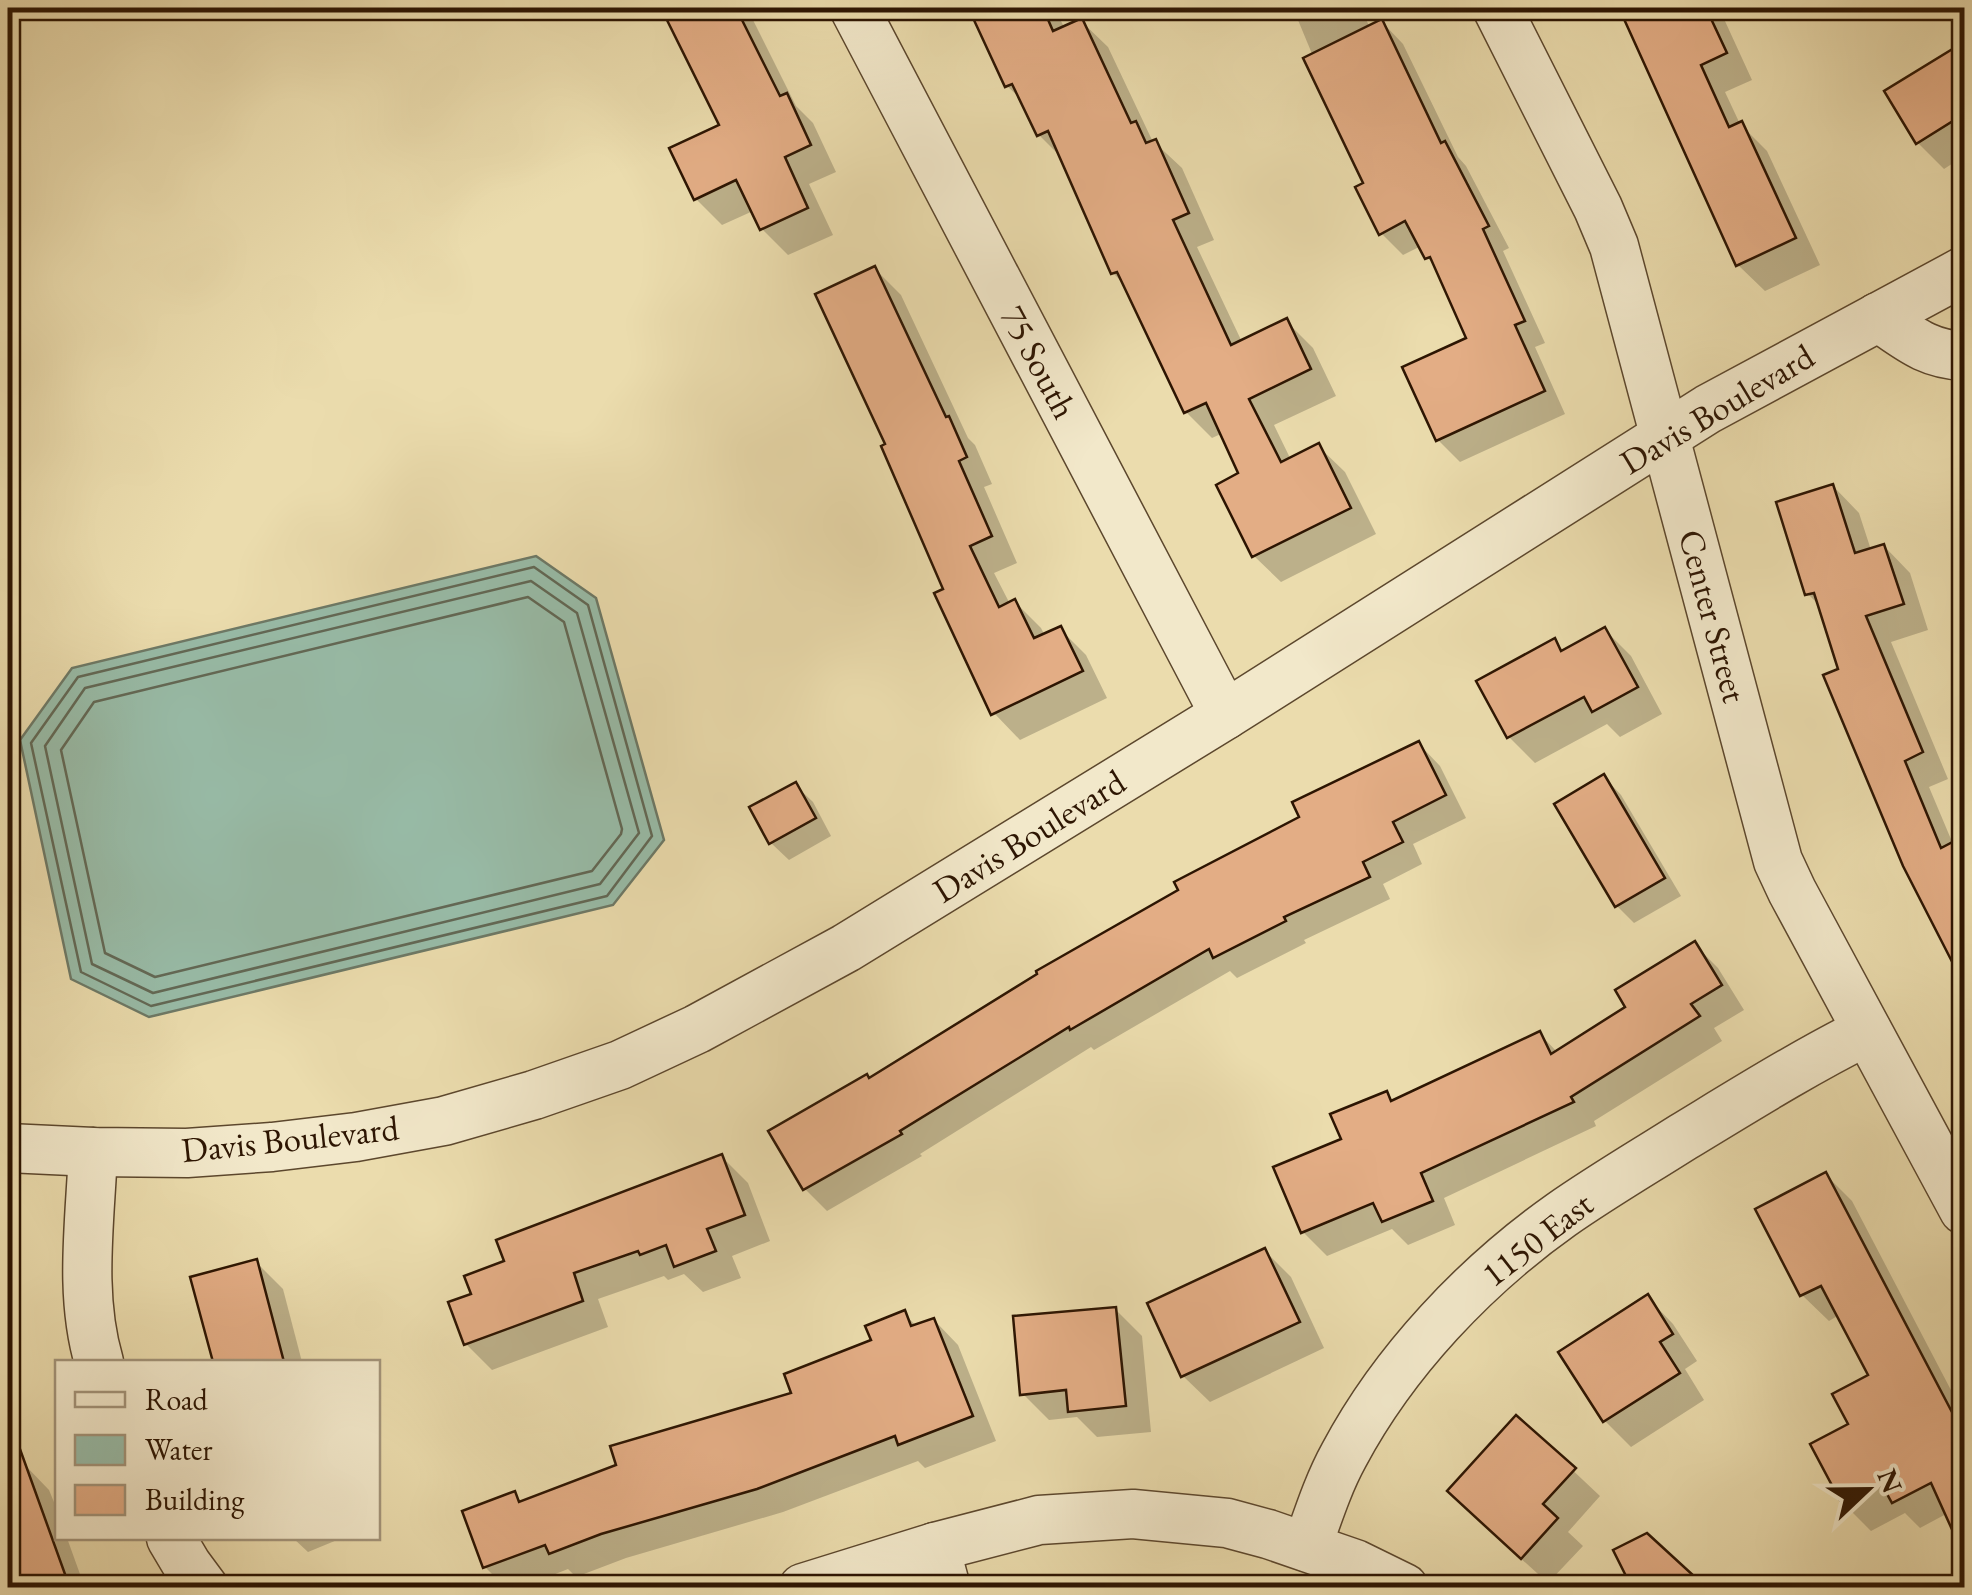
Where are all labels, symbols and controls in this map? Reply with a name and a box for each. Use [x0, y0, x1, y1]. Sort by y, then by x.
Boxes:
street label: 75 South [991, 297, 1088, 426]
street label: Davis Boulevard [1612, 333, 1822, 484]
street label: Center Street [1669, 524, 1758, 707]
street label: Davis Boulevard [924, 758, 1134, 913]
street label: Davis Boulevard [179, 1105, 401, 1172]
street label: 1150 East [1472, 1181, 1602, 1296]
legend [55, 1360, 380, 1540]
text: Road [145, 1380, 209, 1419]
text: Water [145, 1430, 213, 1469]
north arrow [1817, 1440, 1917, 1540]
text: N [1869, 1463, 1911, 1498]
text: Building [145, 1480, 245, 1519]

